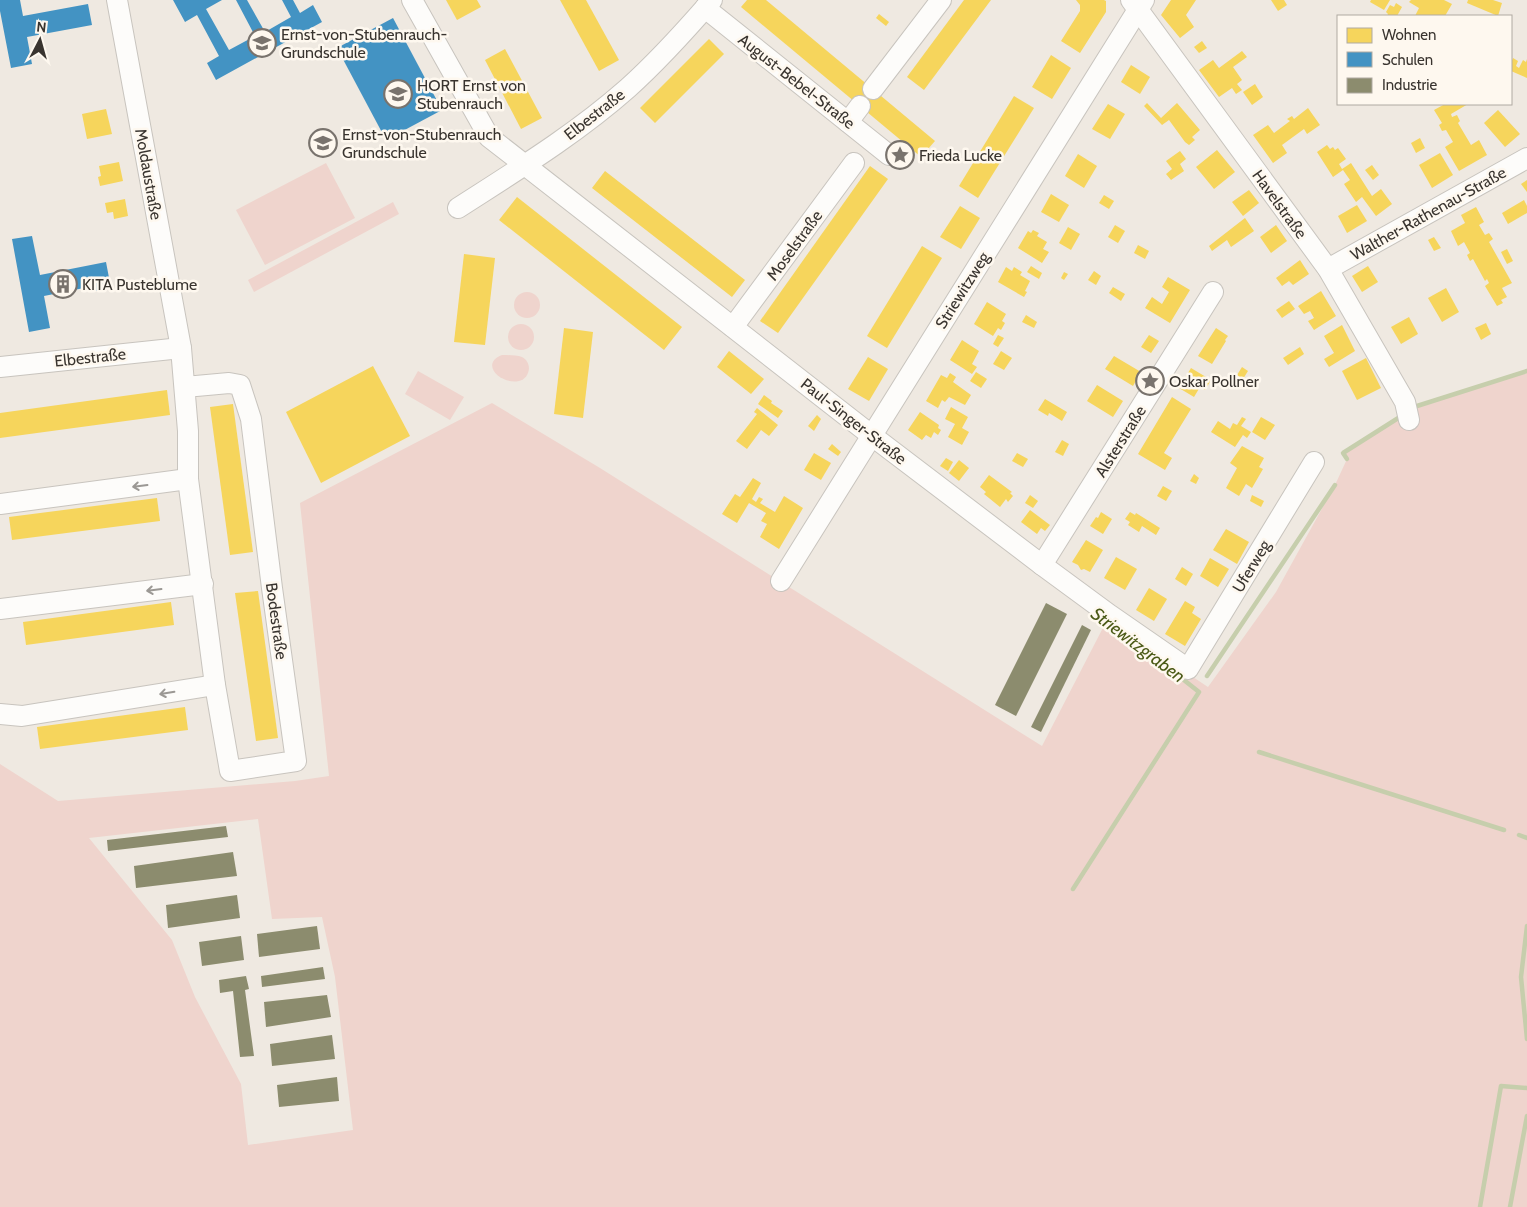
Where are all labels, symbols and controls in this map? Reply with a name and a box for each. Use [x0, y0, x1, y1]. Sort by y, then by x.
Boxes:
north arrow [15, 15, 65, 65]
legend [1337, 15, 1512, 105]
text: N [35, 18, 47, 37]
place label: Ernst-von-Stubenrauch- Grundschule [281, 25, 447, 62]
text: Wohnen [1382, 26, 1436, 44]
school or university icon: Ernst-von-Stubenrauch- Grundschule [247, 28, 277, 58]
street label: August-Bebel-Straße [735, 30, 859, 133]
text: Schulen [1382, 51, 1433, 69]
place label: HORT Ernst von Stubenrauch [417, 76, 526, 113]
text: Industrie [1382, 76, 1437, 94]
school or university icon: HORT Ernst von Stubenrauch [383, 79, 413, 109]
street label: Elbestraße [560, 85, 628, 144]
place label: Ernst-von-Stubenrauch Grundschule [342, 125, 501, 162]
street label: Moldaustraße [131, 127, 166, 221]
school or university icon: Ernst-von-Stubenrauch Grundschule [308, 128, 338, 158]
place icon: Frieda Lucke [885, 140, 915, 170]
place label: Frieda Lucke [919, 146, 1002, 165]
street label: Walther-Rathenau-Straße [1347, 163, 1509, 264]
street label: Havelstraße [1248, 166, 1311, 242]
street label: Moselstraße [763, 206, 826, 284]
street label: Striewitzweg [931, 248, 994, 332]
building icon: KITA Pusteblume [48, 269, 78, 299]
place label: KITA Pusteblume [82, 275, 197, 294]
street label: Elbestraße [53, 344, 127, 371]
place icon: Oskar Pollner [1135, 366, 1165, 396]
place label: Oskar Pollner [1169, 372, 1260, 391]
street label: Paul-Singer-Straße [797, 374, 910, 469]
street label: Alsterstraße [1091, 402, 1150, 481]
one-way arrow [132, 481, 148, 491]
street label: Uferweg [1228, 536, 1275, 596]
street label: Bodestraße [262, 581, 291, 661]
one-way arrow [147, 585, 163, 595]
water label: Striewitzgraben [1087, 603, 1189, 687]
one-way arrow [159, 688, 175, 698]

